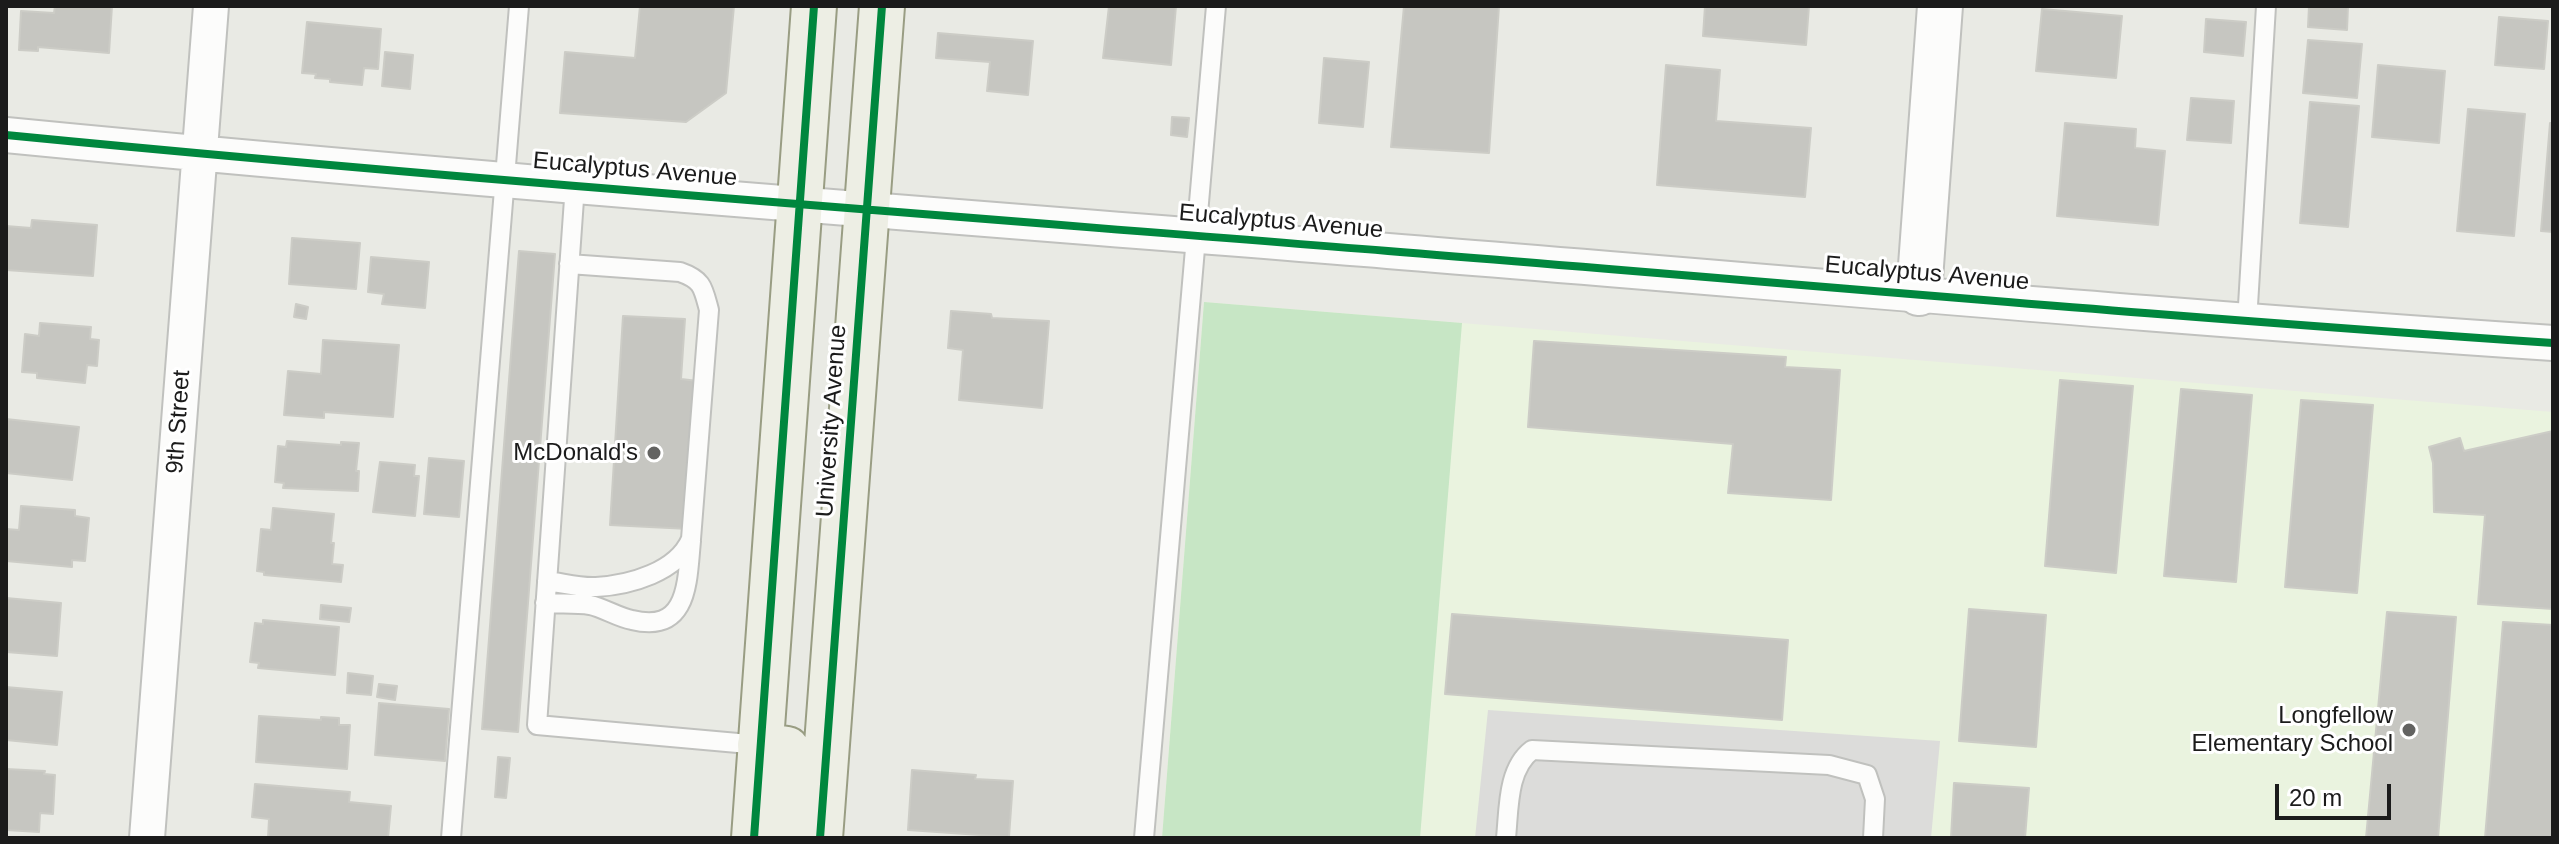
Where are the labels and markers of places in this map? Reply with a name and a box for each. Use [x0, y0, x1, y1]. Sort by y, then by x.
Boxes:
place label: McDonald's [513, 439, 638, 467]
marker: McDonald's [645, 444, 663, 462]
place label: Longfellow Elementary School [2192, 702, 2393, 758]
marker: Longfellow Elementary School [2400, 721, 2418, 739]

